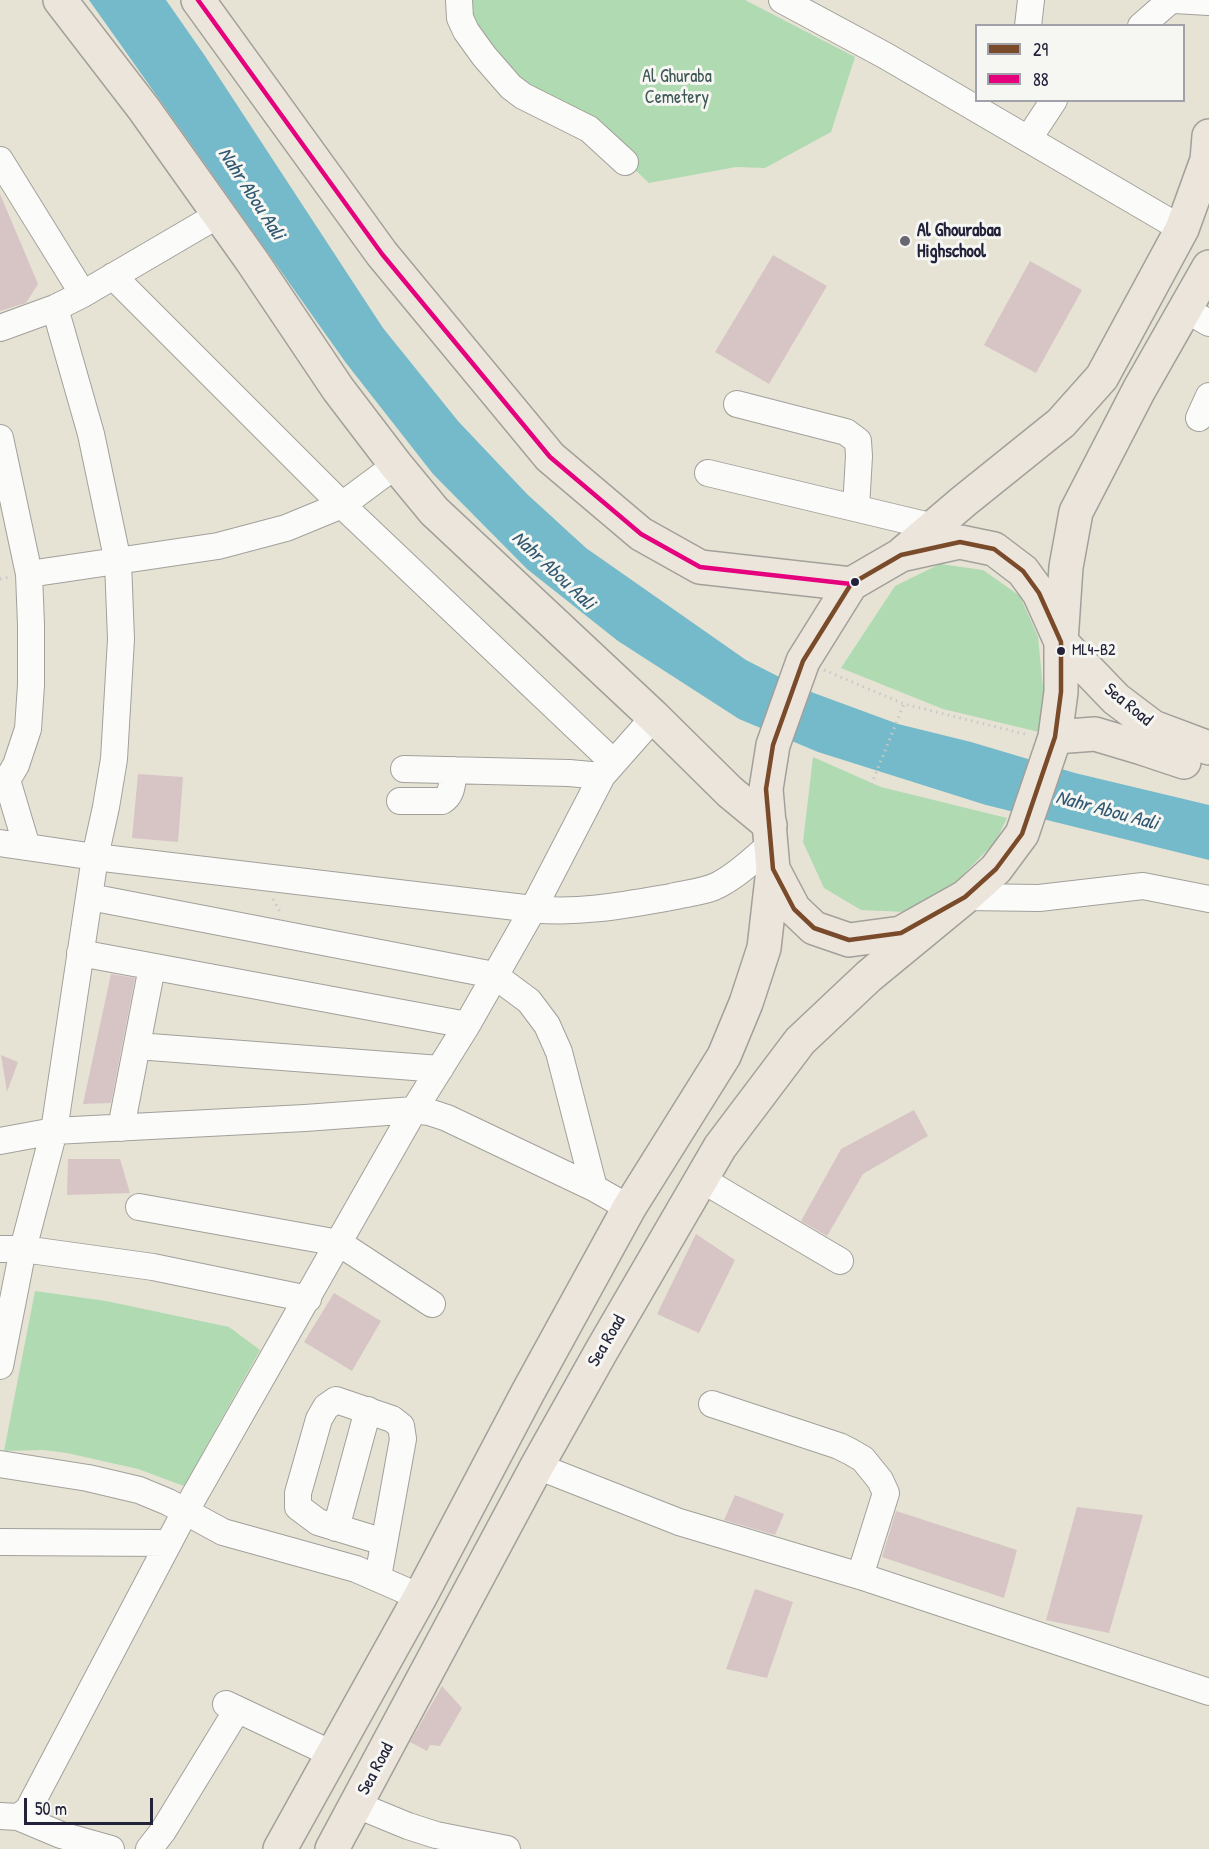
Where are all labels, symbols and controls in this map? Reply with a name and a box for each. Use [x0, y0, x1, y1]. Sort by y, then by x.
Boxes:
legend [975, 24, 1185, 102]
text: 29 [1033, 37, 1048, 62]
park label: Al Ghuraba Cemetery [642, 66, 712, 109]
text: 88 [1033, 67, 1049, 92]
water label: Nahr Abou Aali [212, 143, 290, 245]
place label: Al Ghourabaa Highschool [917, 220, 1001, 262]
marker: Al Ghourabaa Highschool [898, 234, 912, 248]
water label: Nahr Abou Aali [506, 526, 600, 616]
unlabelled marker [849, 576, 861, 588]
place label: ML4-B2 [1072, 641, 1116, 661]
marker: ML4-B2 [1055, 645, 1067, 657]
street label: Sea Road [1099, 679, 1157, 731]
water label: Nahr Abou Aali [1053, 786, 1161, 836]
street label: Sea Road [584, 1311, 630, 1371]
street label: Sea Road [353, 1739, 399, 1799]
scale bar [27, 1786, 156, 1824]
text: 50 m [35, 1796, 67, 1821]

